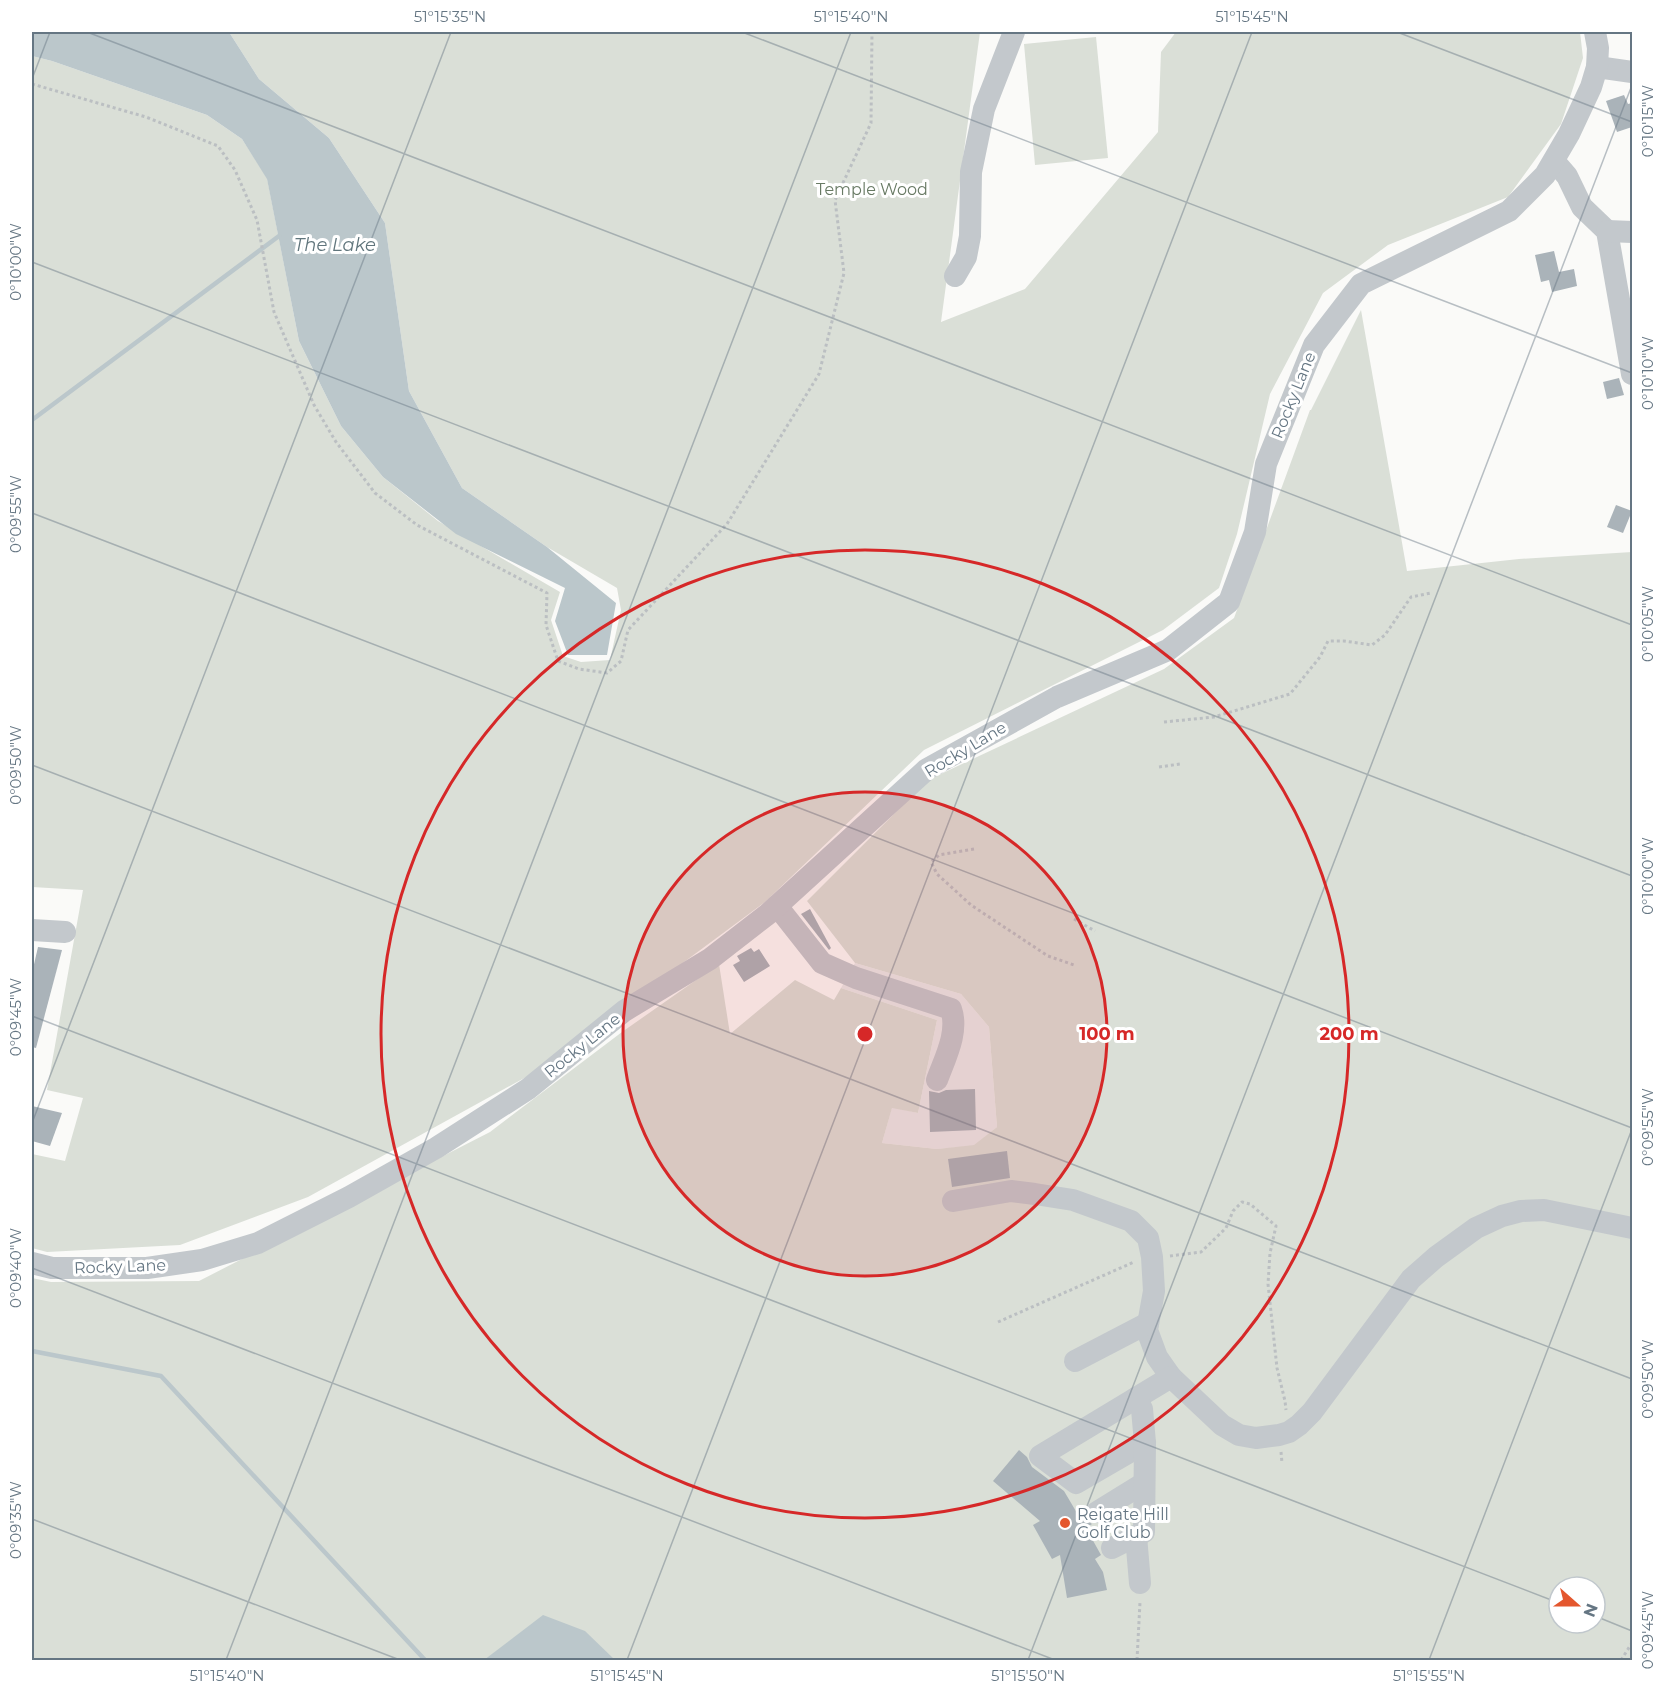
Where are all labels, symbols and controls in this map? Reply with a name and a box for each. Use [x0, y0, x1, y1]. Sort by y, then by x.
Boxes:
text: 51°15'35"N [414, 7, 486, 26]
text: 51°15'40"N [814, 7, 888, 26]
text: 51°15'45"N [1215, 7, 1289, 26]
text: 0°10'15"W [1638, 85, 1657, 157]
park label: Temple Wood [816, 180, 928, 199]
text: 0°10'00"W [6, 223, 25, 301]
water label: The Lake [294, 234, 376, 256]
text: 0°10'10"W [1638, 336, 1657, 410]
street label: Rocky Lane [1267, 349, 1319, 441]
text: 0°09'55"W [6, 475, 25, 553]
text: 0°10'05"W [1638, 586, 1657, 662]
street label: Rocky Lane [921, 718, 1010, 781]
text: 0°09'50"W [6, 725, 25, 805]
text: 0°10'00"W [1638, 837, 1657, 915]
text: 0°09'45"W [6, 977, 25, 1056]
street label: Rocky Lane [541, 1009, 624, 1082]
text: 100 m [1079, 1023, 1135, 1045]
text: 200 m [1319, 1023, 1379, 1045]
centre of rings [855, 1024, 875, 1044]
text: 0°09'55"W [1638, 1088, 1657, 1166]
text: 0°09'40"W [6, 1228, 25, 1308]
street label: Rocky Lane [74, 1255, 166, 1278]
text: 0°09'50"W [1638, 1339, 1657, 1419]
text: 0°09'35"W [6, 1481, 25, 1559]
place label: Reigate Hill Golf Club [1077, 1505, 1169, 1542]
marker: Reigate Hill Golf Club [1058, 1516, 1072, 1530]
north arrow [1547, 1575, 1607, 1635]
text: 0°09'45"W [1638, 1590, 1657, 1669]
text: N [1579, 1601, 1602, 1620]
text: 51°15'40"N [190, 1666, 264, 1685]
text: 51°15'45"N [590, 1666, 664, 1685]
text: 51°15'50"N [991, 1666, 1065, 1685]
text: 51°15'55"N [1393, 1666, 1465, 1685]

